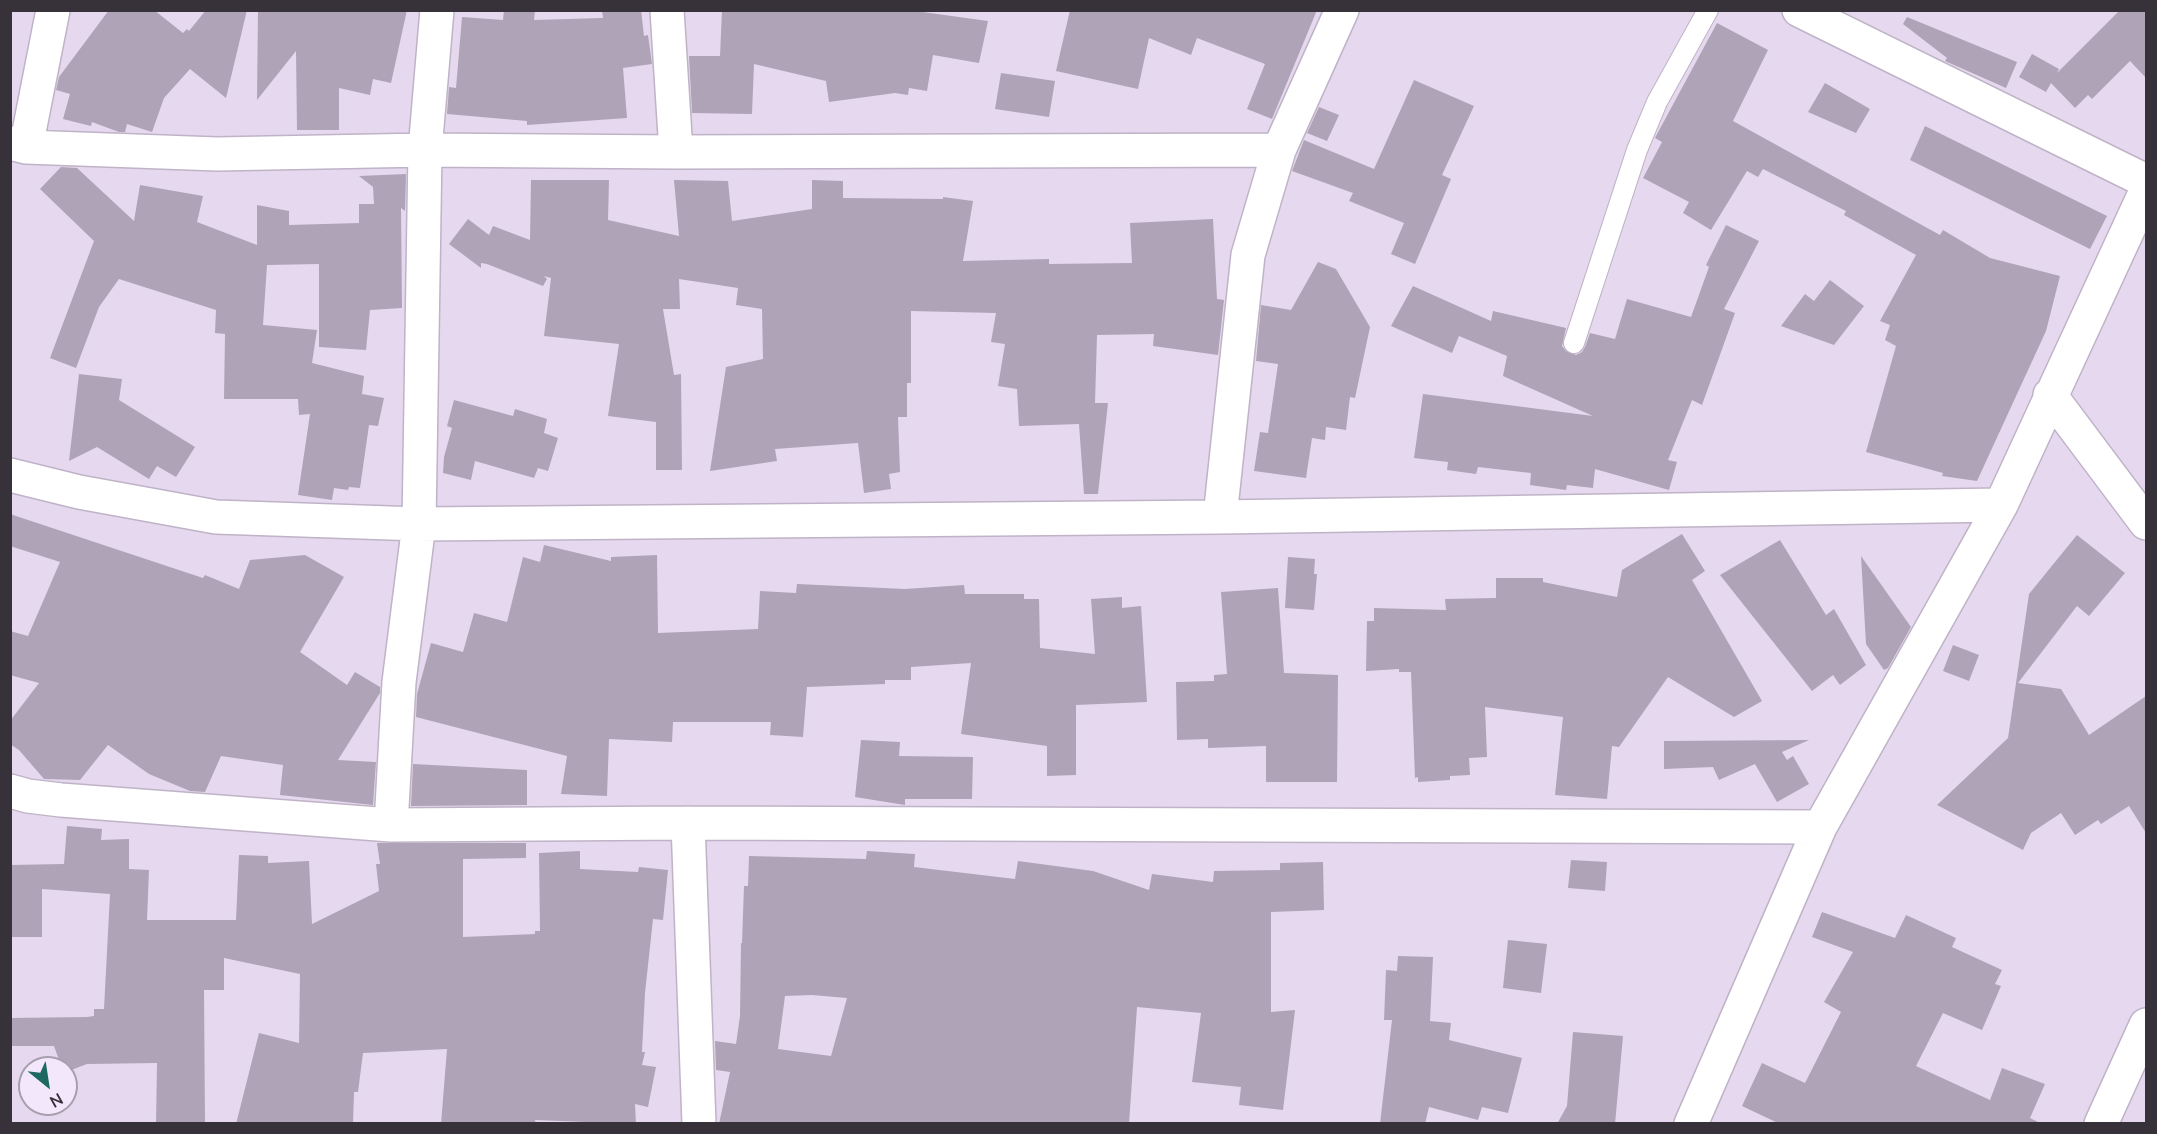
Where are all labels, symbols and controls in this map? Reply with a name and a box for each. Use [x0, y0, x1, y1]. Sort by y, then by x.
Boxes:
north arrow [18, 1056, 78, 1116]
text: N [45, 1087, 67, 1112]

